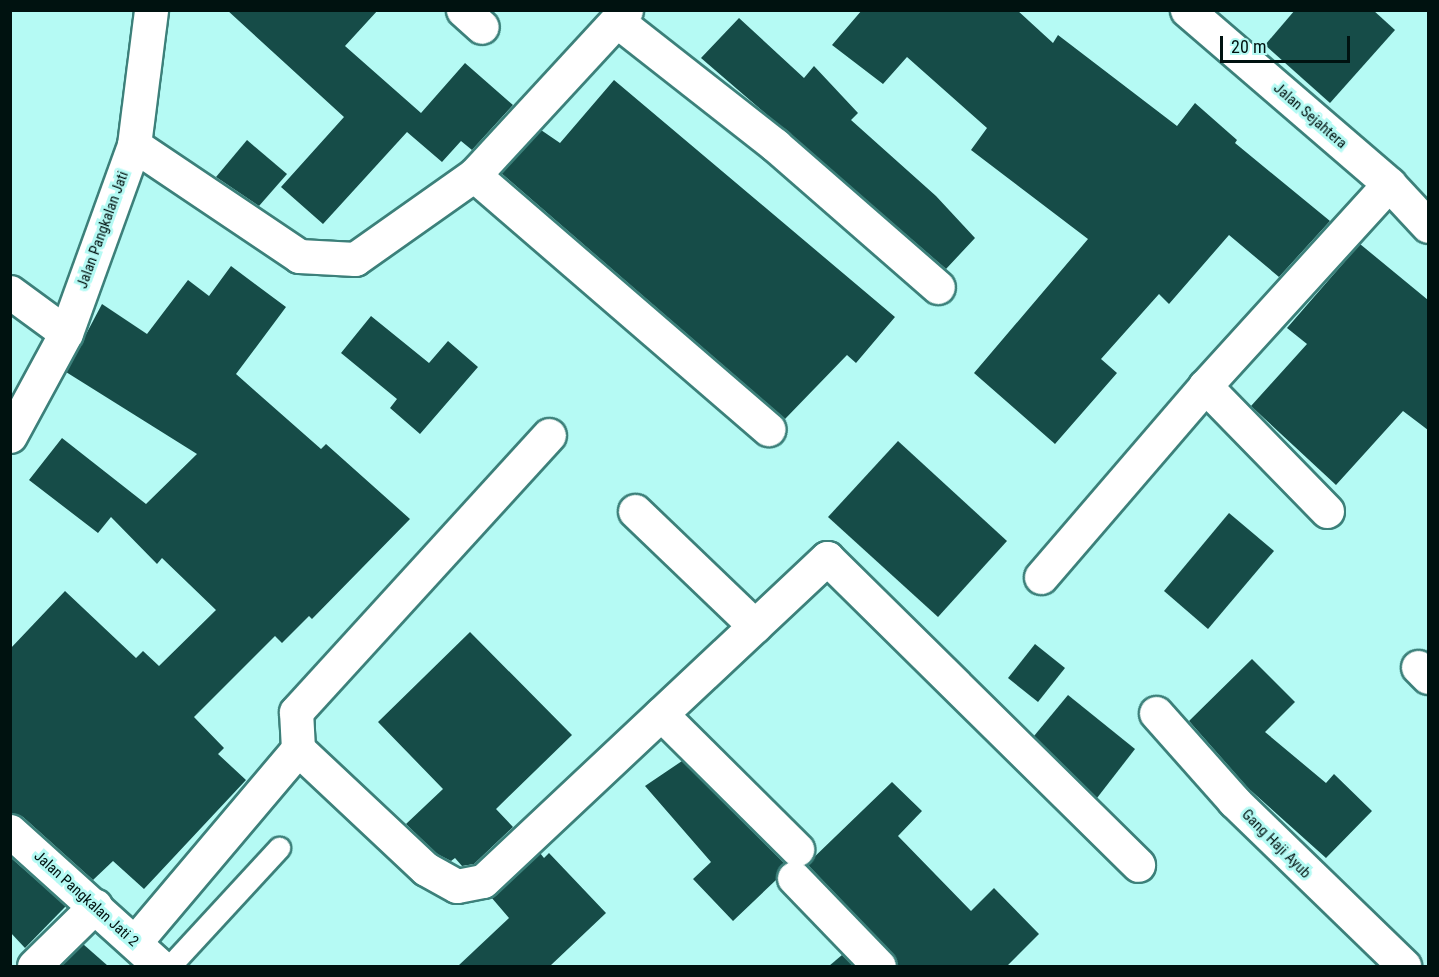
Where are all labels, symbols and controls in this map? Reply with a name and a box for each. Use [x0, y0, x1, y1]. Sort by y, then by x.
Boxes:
scale bar [1223, 24, 1354, 62]
text: 20 m [1231, 36, 1266, 57]
street label: Jalan Sejahtera [1270, 79, 1350, 153]
street label: Jalan Pangkalan Jati [73, 169, 133, 291]
street label: Gang Haji Ayub [1238, 806, 1314, 882]
street label: Jalan Pangkalan Jati 2 [30, 847, 142, 951]

